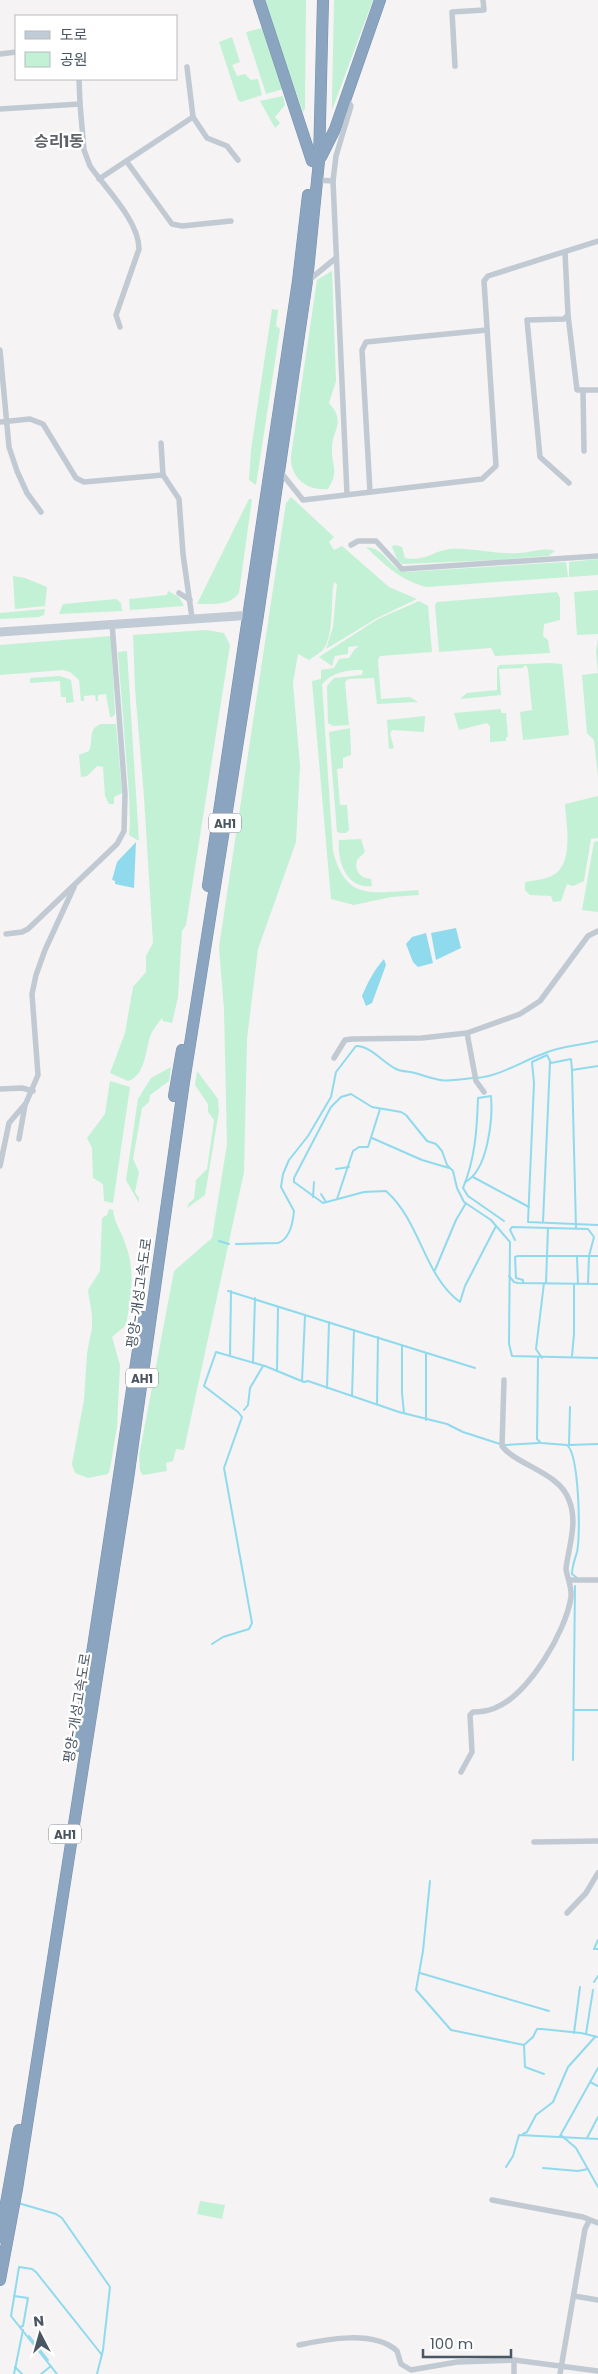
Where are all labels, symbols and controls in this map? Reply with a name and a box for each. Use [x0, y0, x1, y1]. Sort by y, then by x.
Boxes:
legend [15, 15, 178, 80]
text: 도로 [60, 24, 88, 45]
text: 공원 [60, 49, 88, 70]
district label: 승리1동 [34, 130, 84, 153]
road number: AH1 [209, 814, 241, 832]
street label: 평양-개성고속도로 [121, 1237, 157, 1349]
road number: AH1 [126, 1369, 158, 1388]
street label: 평양-개성고속도로 [58, 1652, 96, 1764]
road number: AH1 [49, 1825, 81, 1844]
north arrow [15, 2309, 65, 2359]
text: N [32, 2311, 45, 2332]
scale bar [423, 2326, 510, 2358]
text: 100 m [430, 2333, 473, 2354]

